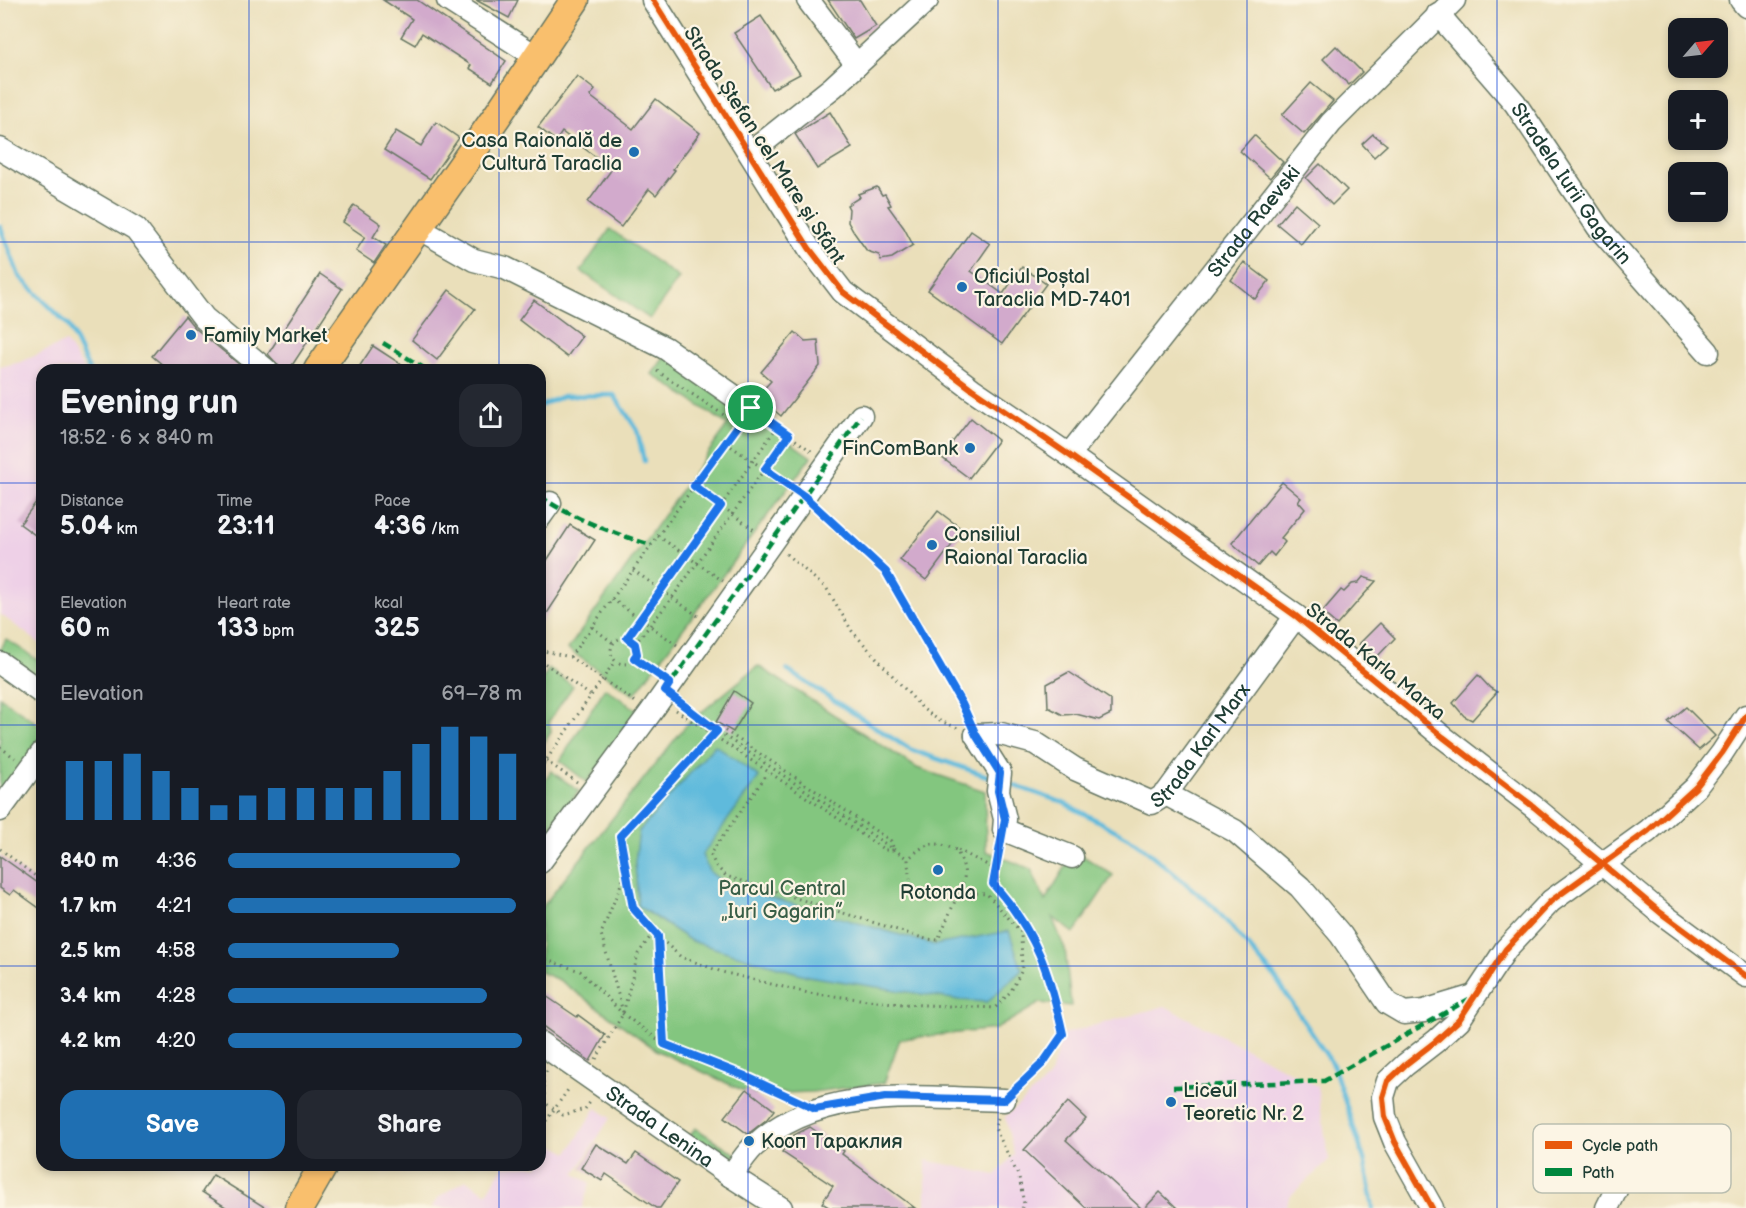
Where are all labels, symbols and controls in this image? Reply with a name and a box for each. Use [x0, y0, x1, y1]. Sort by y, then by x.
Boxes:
north arrow [1668, 18, 1728, 78]
map controls [1668, 18, 1728, 222]
street label: Strada Ștefan cel Mare și Sfânt [678, 22, 850, 269]
button: + [1668, 90, 1728, 150]
street label: Stradela Iurii Gagarin [1505, 99, 1636, 270]
place label: Casa Raională de Cultură Taraclia [461, 129, 622, 176]
marker: Casa Raională de Cultură Taraclia [627, 145, 641, 159]
street label: Strada Raevski [1203, 161, 1306, 282]
button: − [1668, 162, 1728, 222]
place label: Oficiul Poștal Taraclia MD-7401 [974, 265, 1131, 312]
marker: Oficiul Poștal Taraclia MD-7401 [955, 280, 969, 294]
place label: Family Market [203, 324, 328, 348]
marker: Family Market [184, 328, 198, 342]
pin [725, 382, 776, 433]
text: Evening run [60, 383, 238, 423]
button: share [459, 384, 522, 447]
icon: arrive [734, 391, 767, 424]
text: 18:52 · 6 × 840 m [60, 426, 214, 450]
place label: FinComBank [842, 437, 958, 461]
marker: FinComBank [963, 441, 977, 455]
text: Distance [60, 492, 124, 511]
text: Time [217, 492, 252, 511]
text: Pace [374, 492, 410, 511]
text: 5.04 [60, 511, 112, 542]
text: 23:11 [217, 511, 275, 542]
text: 4:36 [374, 511, 427, 542]
text: km [112, 520, 138, 539]
text: /km [427, 520, 459, 539]
place label: Consiliul Raional Taraclia [944, 523, 1088, 570]
marker: Consiliul Raional Taraclia [925, 538, 939, 552]
text: Elevation [60, 594, 127, 613]
text: Heart rate [217, 594, 291, 613]
text: kcal [374, 594, 403, 613]
street label: Strada Karla Marxa [1301, 598, 1450, 725]
text: 60 [60, 613, 92, 644]
text: 133 [217, 613, 258, 644]
text: 325 [374, 613, 420, 644]
text: m [92, 622, 110, 641]
text: bpm [258, 622, 294, 641]
street label: Strada Karl Marx [1146, 678, 1256, 814]
text: Elevation [60, 682, 143, 706]
text: 69–78 m [442, 682, 522, 706]
text: 840 m [60, 849, 119, 873]
text: 4:36 [156, 849, 197, 873]
marker: Rotonda [931, 863, 945, 877]
park label: Parcul Central „Iuri Gagarin” [718, 877, 846, 924]
place label: Rotonda [900, 881, 976, 905]
text: 1.7 km [60, 894, 117, 918]
text: 4:21 [156, 894, 191, 918]
text: 2.5 km [60, 939, 121, 963]
text: 4:58 [156, 939, 195, 963]
text: 3.4 km [60, 984, 121, 1008]
text: 4:28 [156, 984, 196, 1008]
text: 4.2 km [60, 1029, 121, 1053]
text: 4:20 [156, 1029, 196, 1053]
place label: Liceul Teoretic Nr. 2 [1183, 1079, 1304, 1126]
street label: Strada Lenina [601, 1081, 718, 1173]
button: Save [60, 1090, 285, 1159]
button: Share [297, 1090, 522, 1159]
marker: Liceul Teoretic Nr. 2 [1164, 1095, 1178, 1109]
legend [1533, 1124, 1731, 1193]
place label: Кооп Тараклия [761, 1130, 903, 1154]
marker: Кооп Тараклия [742, 1134, 756, 1148]
text: Cycle path [1582, 1137, 1658, 1156]
text: Path [1582, 1164, 1614, 1183]

